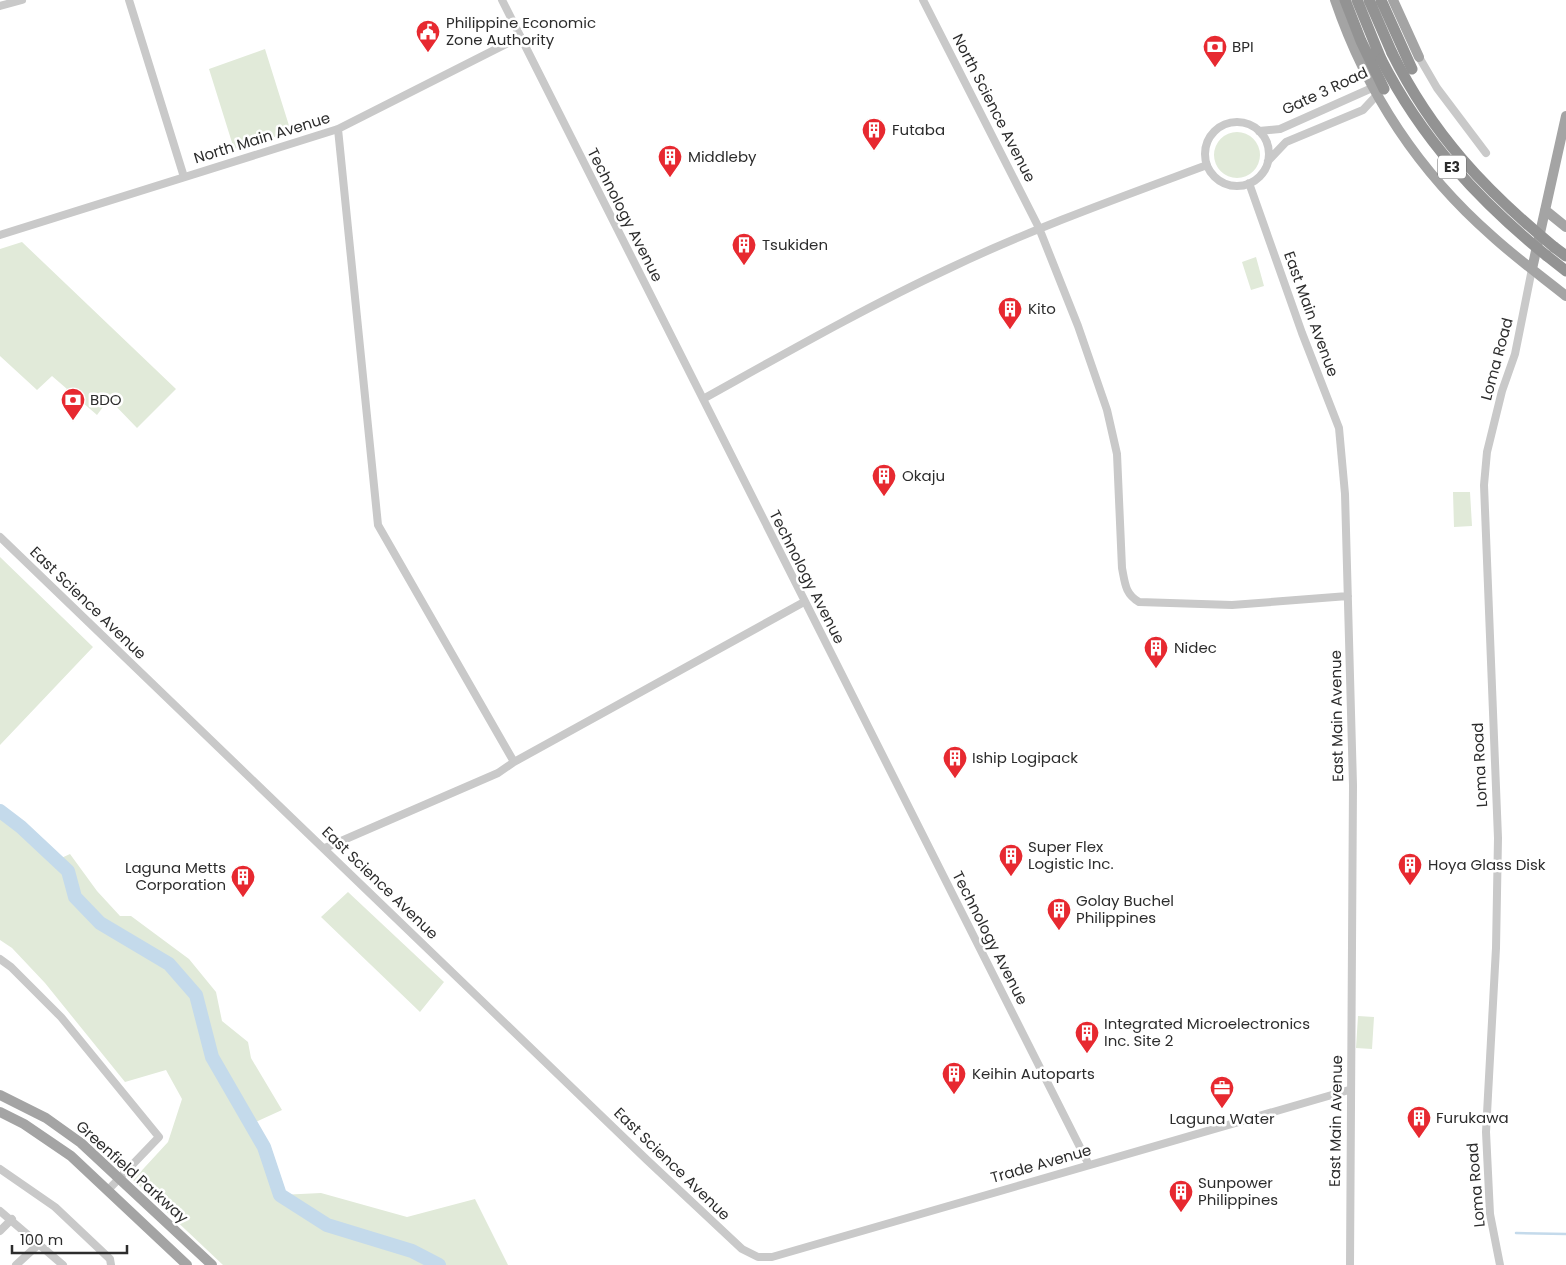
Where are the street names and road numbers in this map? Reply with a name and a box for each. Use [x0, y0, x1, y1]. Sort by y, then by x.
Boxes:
street label: North Science Avenue [948, 30, 1041, 186]
street label: Gate 3 Road [1278, 62, 1371, 120]
street label: North Main Avenue [191, 107, 333, 168]
street label: Technology Avenue [583, 144, 668, 285]
road number: E3 [1438, 156, 1466, 178]
street label: East Main Avenue [1279, 248, 1344, 379]
street label: Loma Road [1475, 315, 1518, 402]
street label: Technology Avenue [765, 506, 850, 647]
street label: East Science Avenue [26, 541, 151, 664]
street label: East Main Avenue [1325, 650, 1348, 782]
street label: Loma Road [1467, 722, 1492, 808]
street label: East Science Avenue [318, 821, 443, 944]
street label: Technology Avenue [948, 867, 1033, 1008]
street label: East Main Avenue [1324, 1055, 1347, 1187]
street label: East Science Avenue [610, 1102, 735, 1225]
street label: Greenfield Parkway [72, 1116, 193, 1228]
street label: Trade Avenue [988, 1139, 1094, 1188]
street label: Loma Road [1461, 1142, 1490, 1228]

